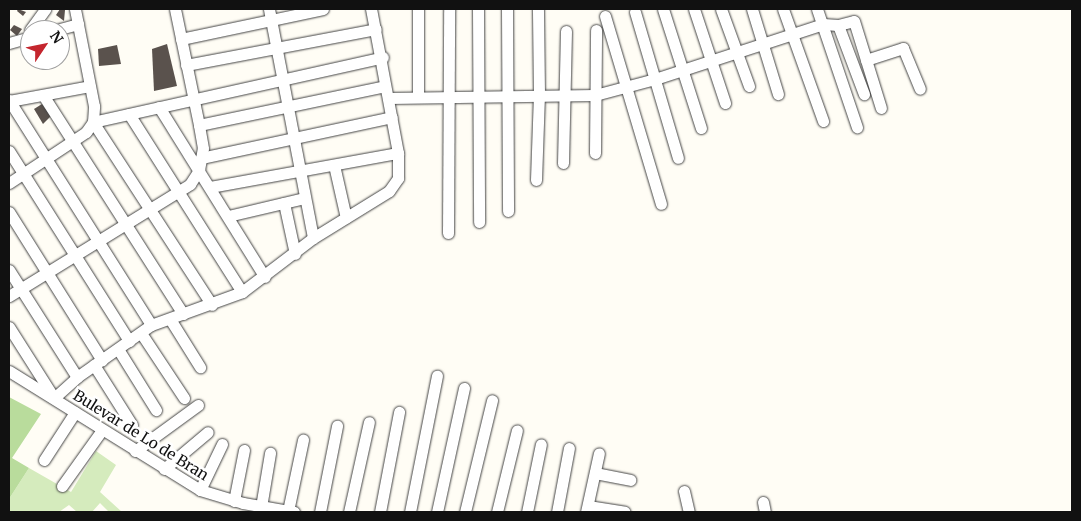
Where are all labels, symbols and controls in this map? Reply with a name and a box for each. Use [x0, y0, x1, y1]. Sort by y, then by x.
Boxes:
north arrow [20, 20, 70, 70]
text: N [46, 28, 67, 47]
street label: Bulevar de Lo de Bran [70, 386, 212, 484]

